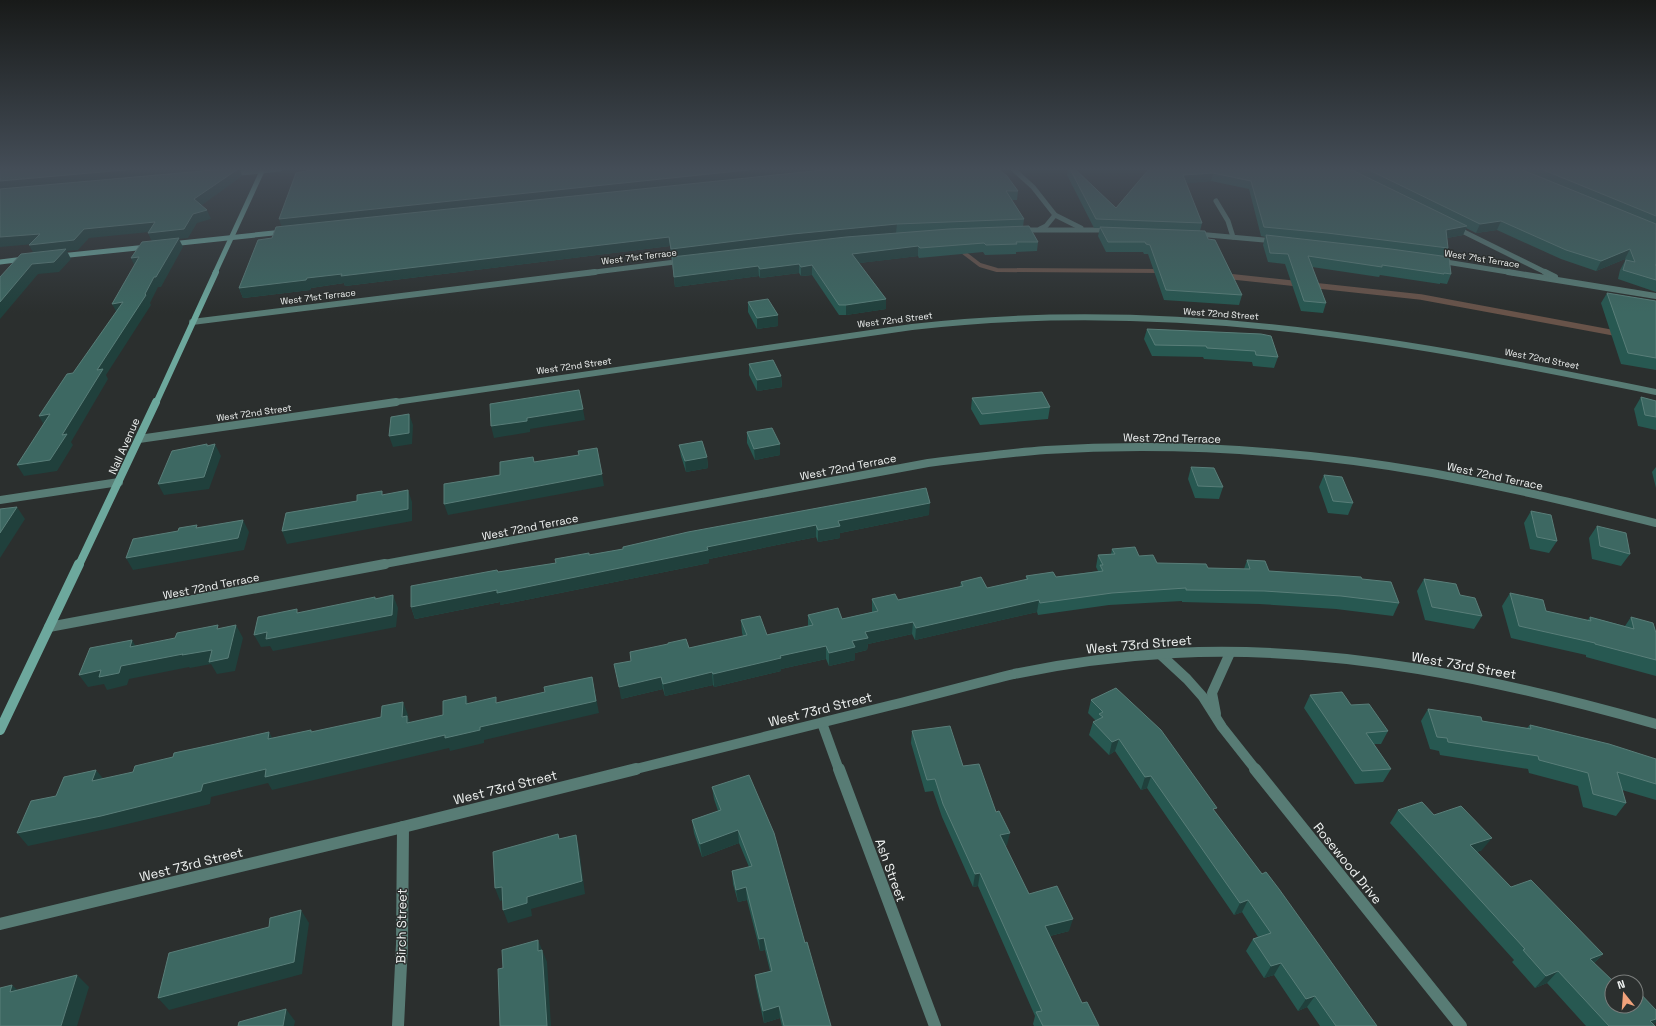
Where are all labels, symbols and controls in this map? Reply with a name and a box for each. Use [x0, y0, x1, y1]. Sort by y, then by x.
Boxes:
street label: West 71st Terrace [601, 246, 677, 268]
street label: West 71st Terrace [1444, 247, 1520, 271]
street label: West 71st Terrace [280, 286, 356, 308]
street label: West 72nd Street [1183, 305, 1259, 323]
street label: West 72nd Street [857, 309, 933, 331]
street label: West 72nd Street [1504, 346, 1580, 372]
street label: West 72nd Street [536, 355, 612, 377]
street label: West 72nd Street [216, 402, 292, 424]
street label: Nall Avenue [105, 415, 143, 477]
street label: West 72nd Terrace [1123, 430, 1221, 446]
street label: West 72nd Terrace [799, 451, 897, 483]
street label: West 72nd Terrace [1446, 459, 1544, 493]
street label: West 72nd Terrace [481, 511, 579, 543]
street label: West 72nd Terrace [162, 570, 260, 602]
street label: West 73rd Street [1085, 631, 1193, 658]
street label: West 73rd Street [1410, 648, 1518, 683]
street label: West 73rd Street [767, 688, 874, 731]
street label: West 73rd Street [452, 766, 559, 809]
street label: Rosewood Drive [1310, 819, 1386, 907]
street label: Ash Street [871, 836, 910, 904]
street label: West 73rd Street [138, 843, 245, 886]
street label: Birch Street [392, 888, 411, 964]
north arrow [1604, 974, 1644, 1014]
text: N [1616, 977, 1627, 992]

